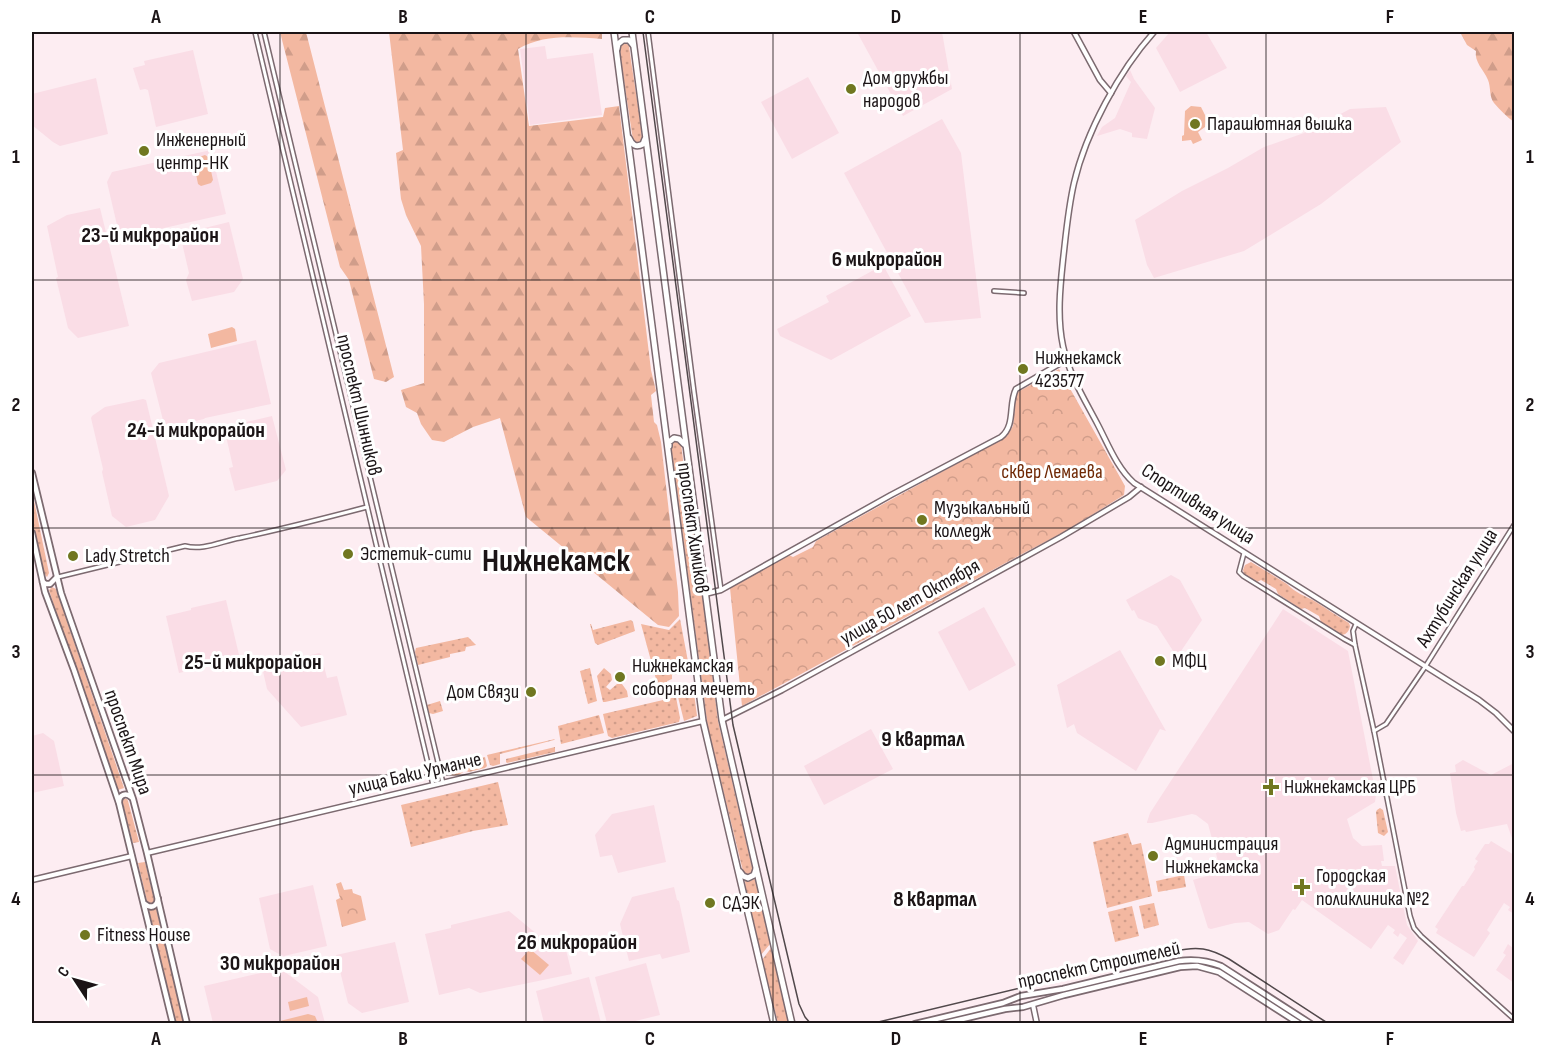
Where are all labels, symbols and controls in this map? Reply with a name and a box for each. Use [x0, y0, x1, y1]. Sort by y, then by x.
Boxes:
text: A [150, 5, 161, 29]
text: B [398, 5, 408, 29]
text: C [645, 5, 655, 29]
text: D [891, 5, 901, 29]
text: E [1139, 5, 1147, 29]
text: F [1386, 5, 1394, 29]
place label: Дом дружбы народов [863, 66, 948, 113]
marker: Дом дружбы народов [844, 82, 858, 96]
place label: Парашютная вышка [1207, 112, 1352, 136]
marker: Парашютная вышка [1188, 117, 1202, 131]
place label: Инженерный центр-НК [156, 128, 246, 175]
marker: Инженерный центр-НК [137, 144, 151, 158]
text: 1 [12, 145, 20, 169]
text: 1 [1526, 145, 1534, 169]
district label: 23-й микрорайон [81, 222, 219, 249]
district label: 6 микрорайон [832, 246, 942, 273]
street label: проспект Шинников [331, 332, 387, 478]
place label: Нижнекамск 423577 [1035, 346, 1122, 393]
marker: Нижнекамск 423577 [1016, 362, 1030, 376]
text: 2 [12, 393, 20, 417]
text: 2 [1526, 393, 1534, 417]
district label: 24-й микрорайон [127, 417, 265, 444]
street label: Спортивная улица [1137, 458, 1259, 550]
park label: сквер Лемаева [1001, 460, 1103, 484]
street label: проспект Химиков [672, 461, 714, 595]
place label: Музыкальный колледж [934, 496, 1030, 543]
marker: Музыкальный колледж [915, 513, 929, 527]
street label: Ахтубинская улица [1410, 524, 1503, 652]
place label: Эстетик-сити [360, 542, 472, 566]
district label: Нижнекамск [482, 542, 630, 581]
place label: Lady Stretch [85, 544, 170, 568]
marker: Эстетик-сити [341, 547, 355, 561]
marker: Lady Stretch [66, 549, 80, 563]
street label: улица 50 лет Октября [836, 554, 984, 650]
text: 3 [12, 640, 21, 664]
text: 3 [1526, 640, 1535, 664]
district label: 25-й микрорайон [184, 649, 322, 676]
place label: МФЦ [1172, 649, 1207, 673]
place label: Нижнекамская соборная мечеть [632, 654, 755, 701]
marker: МФЦ [1153, 654, 1167, 668]
marker: Нижнекамская соборная мечеть [613, 670, 627, 684]
place label: Дом Связи [447, 680, 519, 704]
marker: Дом Связи [524, 685, 538, 699]
street label: проспект Мира [99, 686, 157, 798]
district label: 9 квартал [881, 726, 965, 753]
street label: улица Баки Урманче [346, 747, 484, 801]
place label: Нижнекамская ЦРБ [1284, 775, 1416, 799]
marker: Нижнекамская ЦРБ [1262, 778, 1280, 796]
place label: Администрация Нижнекамска [1164, 832, 1278, 879]
marker: Администрация Нижнекамска [1146, 849, 1160, 863]
place label: Городская поликлиника №2 [1316, 864, 1429, 911]
marker: Городская поликлиника №2 [1293, 878, 1311, 896]
district label: 8 квартал [893, 886, 977, 913]
text: 4 [11, 887, 21, 911]
text: 4 [1525, 887, 1535, 911]
place label: СДЭК [722, 891, 760, 915]
marker: СДЭК [703, 896, 717, 910]
place label: Fitness House [97, 923, 191, 947]
marker: Fitness House [78, 928, 92, 942]
district label: 26 микрорайон [517, 929, 637, 956]
street label: проспект Строителей [1016, 936, 1182, 994]
north arrow [45, 950, 105, 1010]
district label: 30 микрорайон [220, 950, 340, 977]
text: С [54, 963, 74, 981]
text: A [150, 1027, 161, 1051]
text: B [398, 1027, 408, 1051]
text: C [645, 1027, 655, 1051]
text: D [891, 1027, 901, 1051]
text: E [1139, 1027, 1147, 1051]
text: F [1386, 1027, 1394, 1051]

